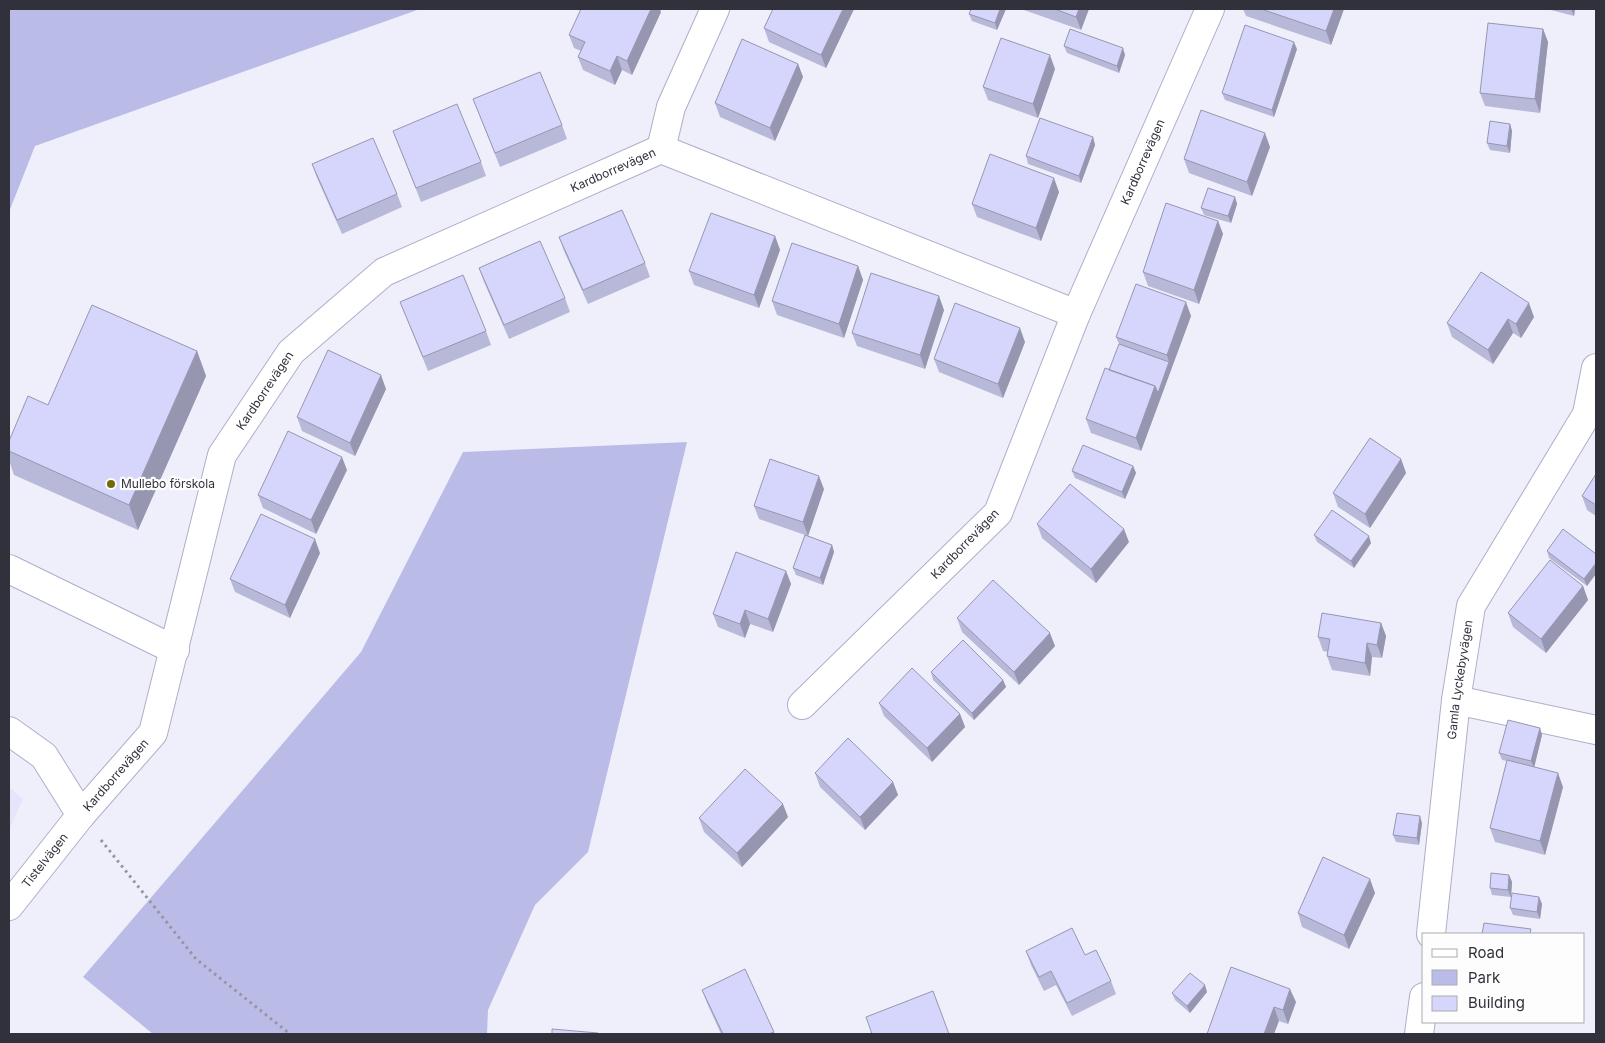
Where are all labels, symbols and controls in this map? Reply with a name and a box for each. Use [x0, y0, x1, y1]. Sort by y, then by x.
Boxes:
street label: Kardborrevägen [1117, 117, 1168, 207]
street label: Kardborrevägen [568, 144, 658, 195]
street label: Kardborrevägen [233, 348, 296, 433]
place label: Mullebo förskola [121, 476, 215, 491]
marker: Mullebo förskola [105, 478, 117, 490]
street label: Kardborrevägen [927, 505, 1002, 582]
street label: Gamla Lyckebyvägen [1444, 619, 1476, 740]
street label: Kardborrevägen [80, 735, 151, 814]
street label: Tistelvägen [18, 830, 71, 891]
legend [1422, 933, 1585, 1023]
text: Road [1468, 943, 1504, 962]
text: Park [1468, 968, 1501, 987]
text: Building [1468, 993, 1525, 1012]

